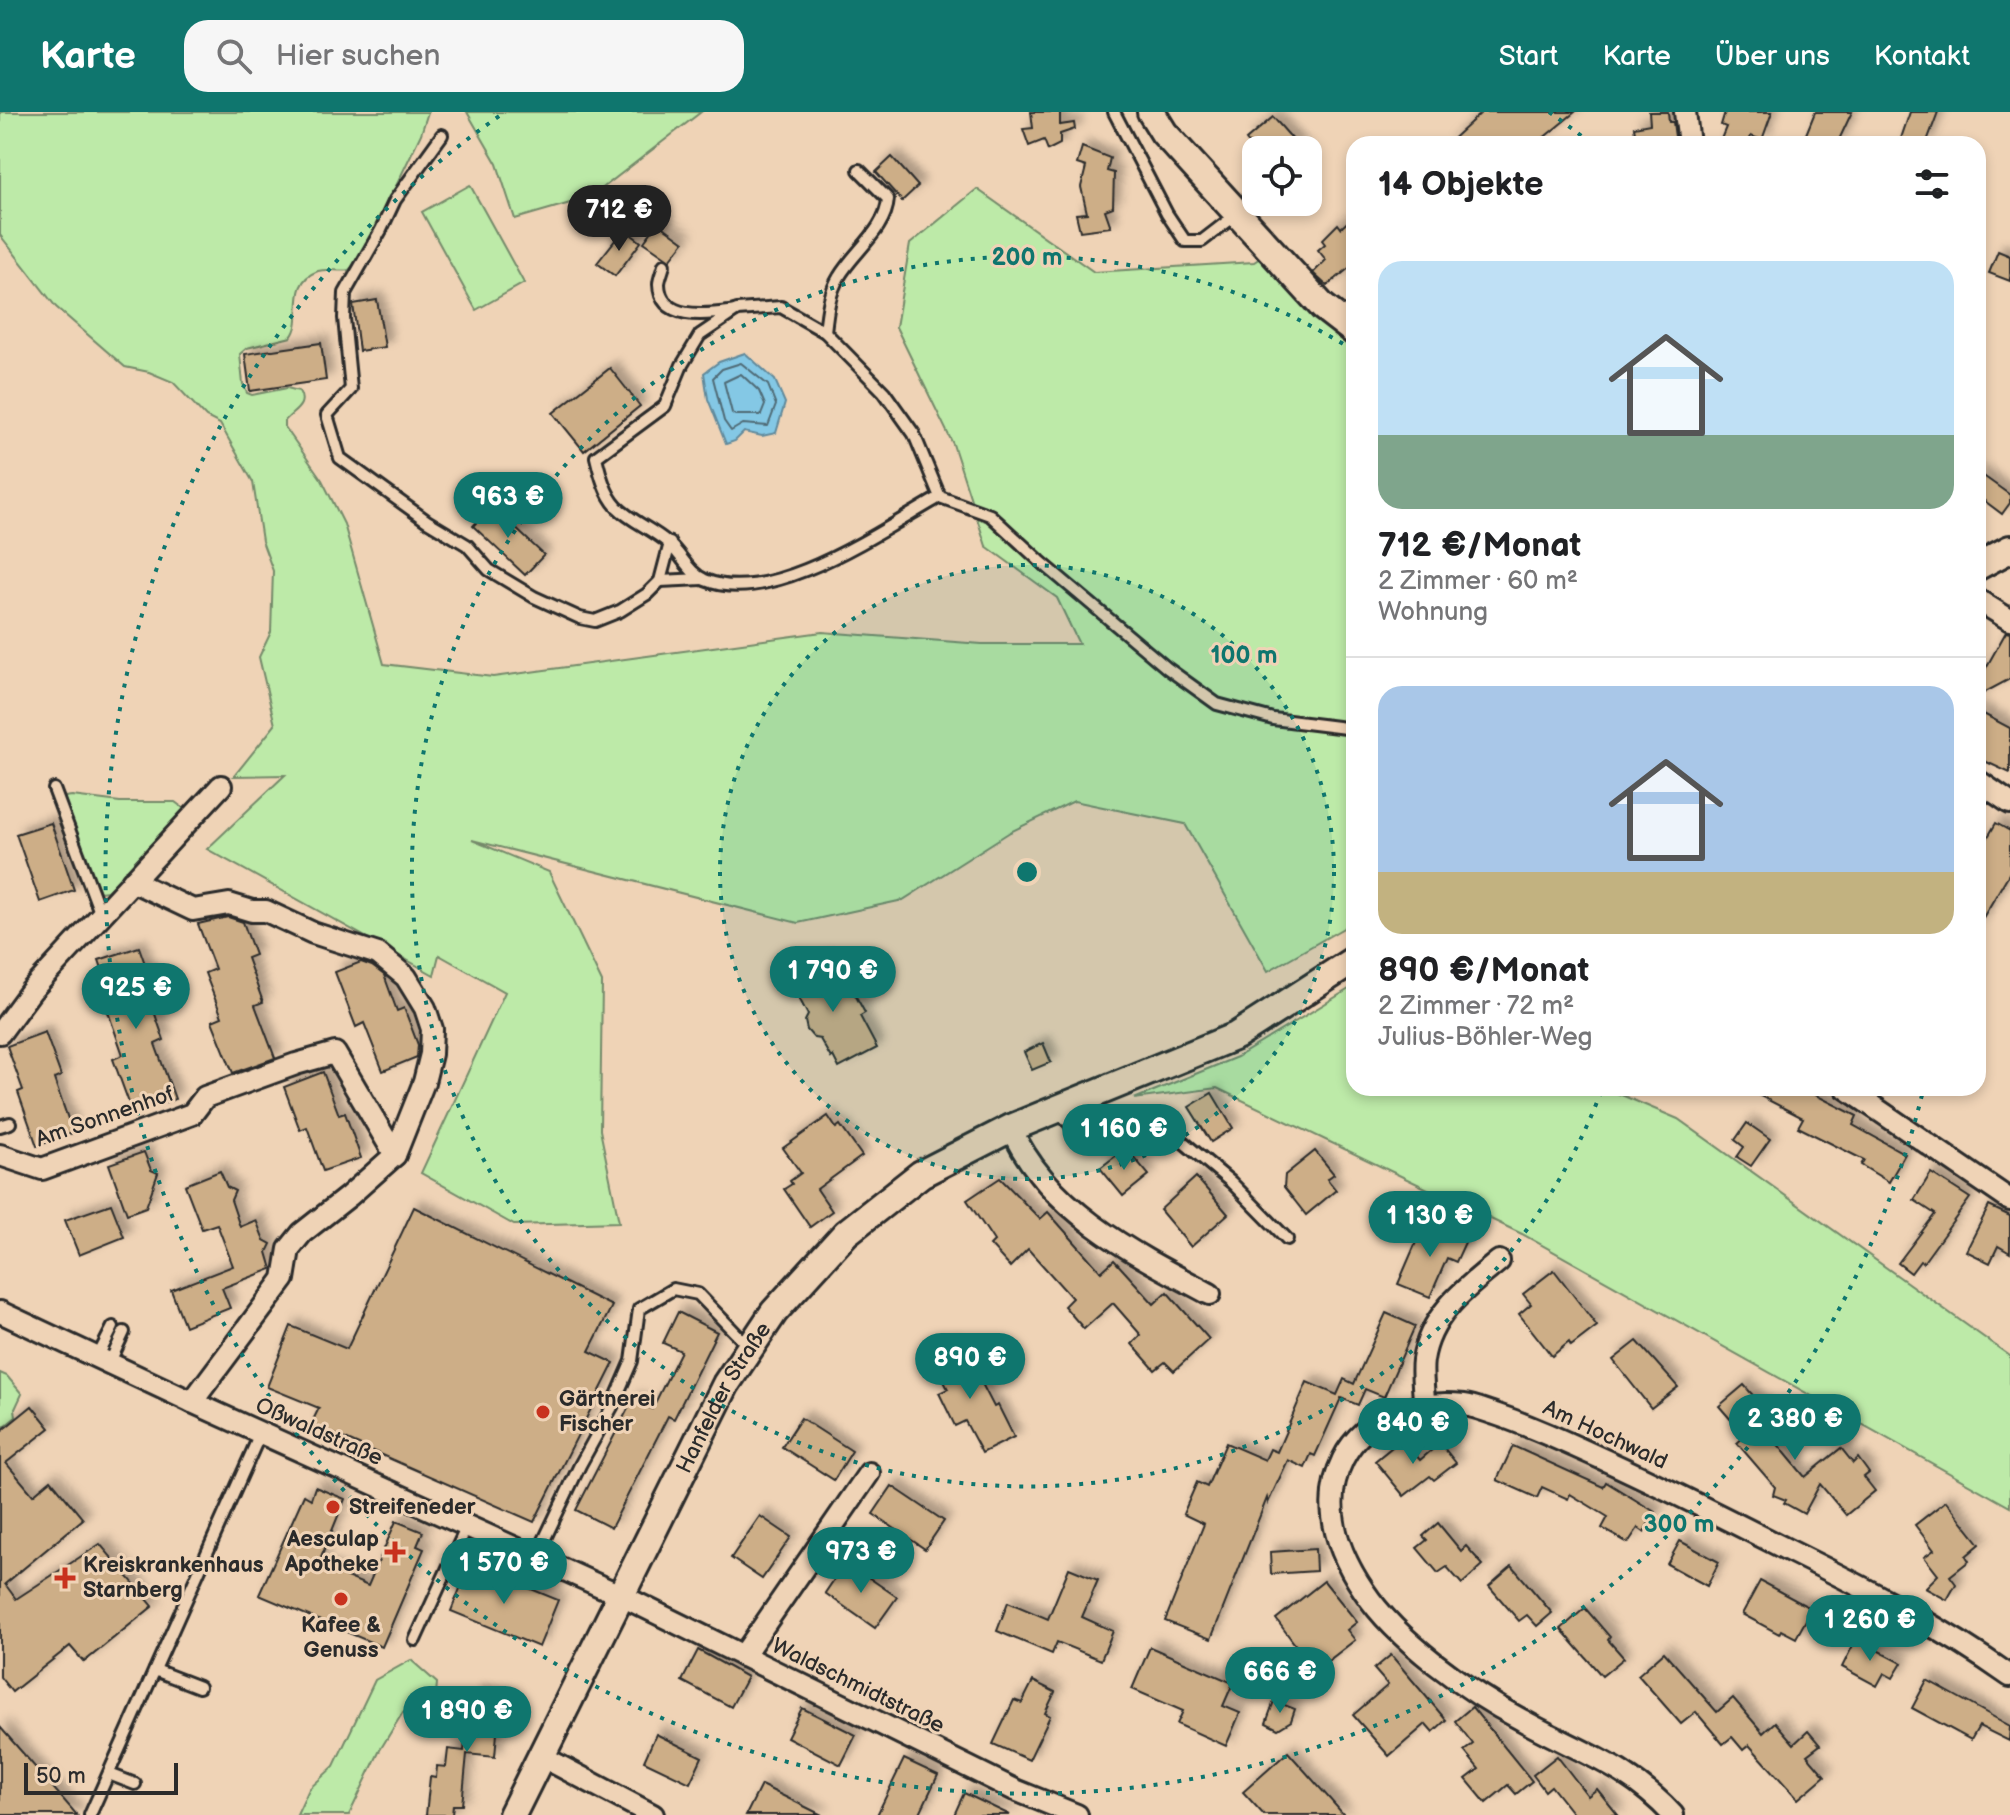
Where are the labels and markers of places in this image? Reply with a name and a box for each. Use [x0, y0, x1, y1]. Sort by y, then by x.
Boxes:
pin: 712 € [563, 185, 675, 253]
pin: 963 € [452, 472, 564, 540]
centre of rings [1013, 858, 1041, 886]
pin: 1 790 € [759, 946, 907, 1014]
pin: 925 € [80, 963, 192, 1031]
pin: 1 160 € [1050, 1104, 1198, 1172]
pin: 1 130 € [1356, 1191, 1504, 1259]
pin: 890 € [914, 1333, 1026, 1401]
place label: Gärtnerei Fischer [559, 1386, 656, 1438]
pin: 2 380 € [1721, 1394, 1869, 1462]
pin: 840 € [1357, 1398, 1469, 1466]
marker: Gärtnerei Fischer [534, 1403, 552, 1421]
place label: Streifeneder [349, 1494, 476, 1521]
marker: Streifeneder [324, 1498, 342, 1516]
place label: Aesculap Apotheke [284, 1526, 379, 1578]
pin: 973 € [805, 1527, 917, 1595]
pin: 1 570 € [430, 1538, 578, 1606]
marker: Aesculap Apotheke [386, 1543, 404, 1561]
place label: Kreiskrankenhaus Starnberg [83, 1552, 264, 1604]
marker: Kreiskrankenhaus Starnberg [54, 1567, 76, 1589]
marker: Kafee & Genuss [332, 1590, 350, 1608]
pin: 1 260 € [1796, 1595, 1944, 1663]
place label: Kafee & Genuss [301, 1612, 381, 1664]
pin: 666 € [1224, 1647, 1336, 1715]
pin: 1 890 € [393, 1686, 541, 1754]

